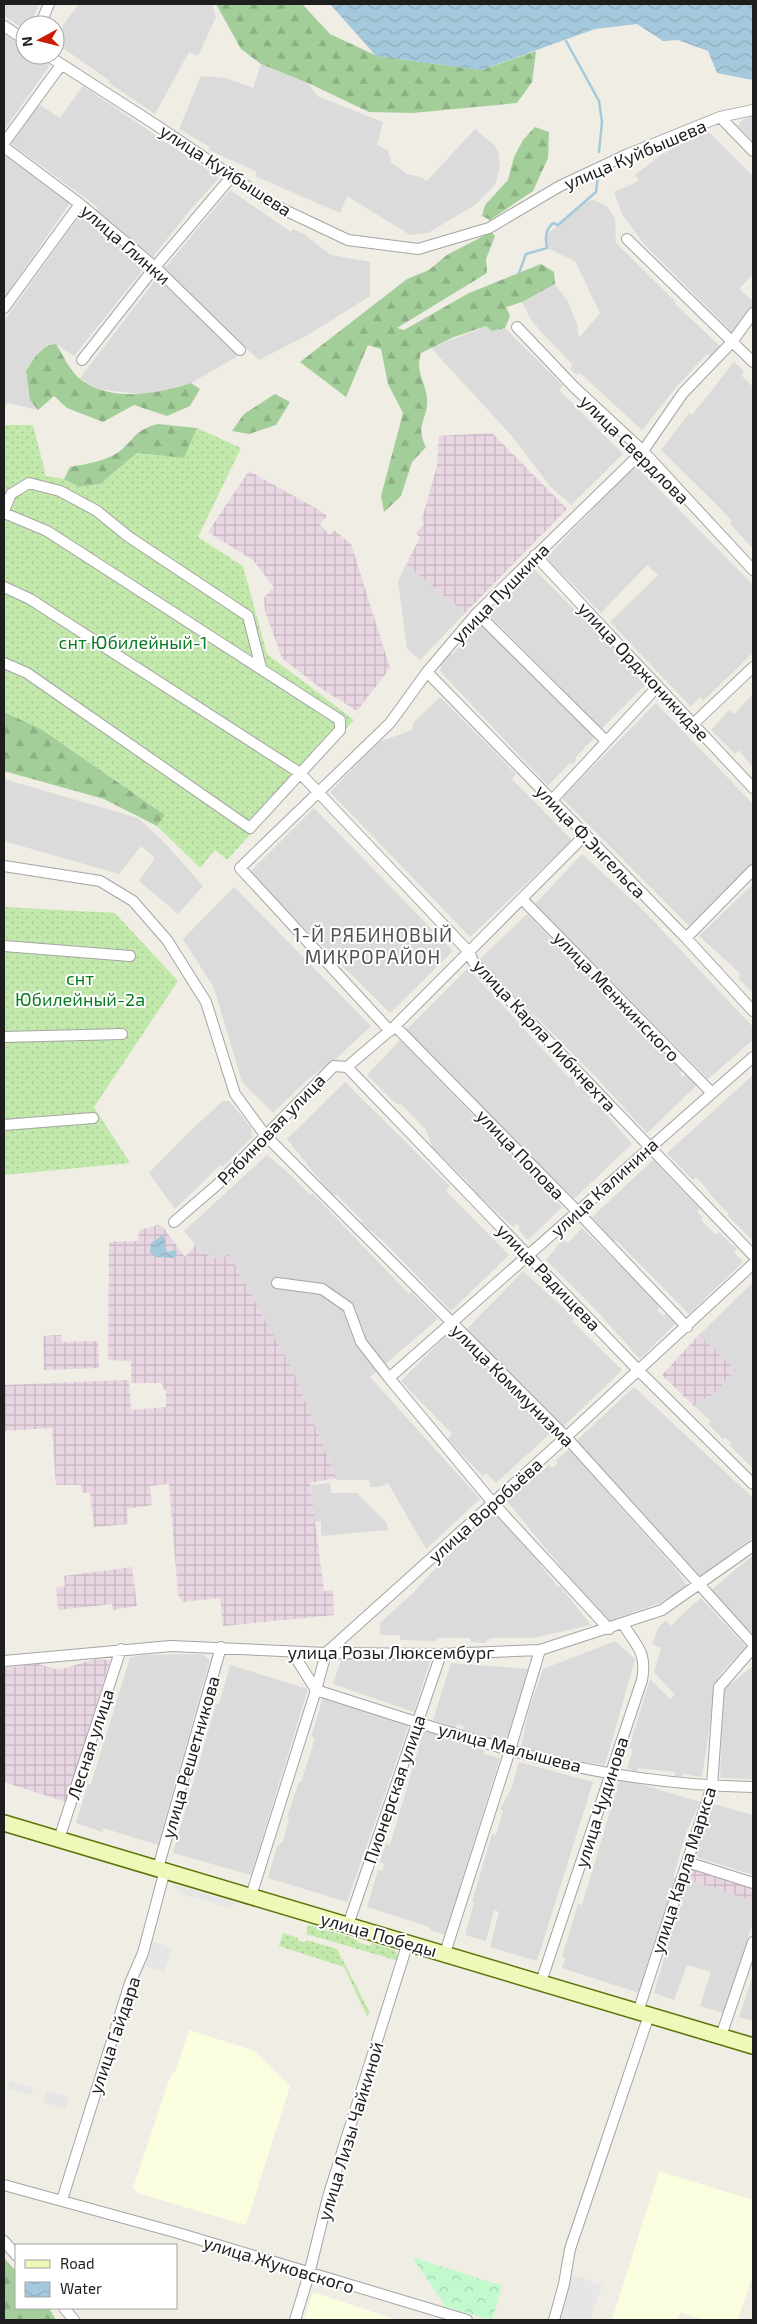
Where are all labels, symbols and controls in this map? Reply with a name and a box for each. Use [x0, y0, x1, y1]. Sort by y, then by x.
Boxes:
north arrow [15, 15, 65, 65]
text: N [18, 36, 36, 48]
street label: улица Куйбышева [561, 114, 709, 194]
street label: улица Куйбышева [156, 119, 296, 221]
street label: улица Глинки [77, 199, 175, 289]
street label: улица Свердлова [576, 390, 694, 508]
street label: улица Пушкина [447, 538, 553, 648]
street label: улица Орджоникидзе [574, 597, 714, 745]
park label: снт Юбилейный-1 [59, 631, 207, 653]
street label: улица Ф.Энгельса [531, 779, 651, 903]
district label: 1-Й РЯБИНОВЫЙ МИКРОРАЙОН [293, 923, 453, 968]
street label: улица Менжинского [549, 926, 685, 1066]
street label: улица Карла Либкнехта [469, 954, 621, 1116]
park label: снт Юбилейный-2а [15, 967, 145, 1010]
street label: Рябиновая улица [212, 1069, 330, 1189]
street label: улица Попова [472, 1104, 570, 1204]
street label: улица Калинина [546, 1133, 662, 1241]
street label: улица Радищева [492, 1219, 606, 1335]
street label: улица Коммунизма [447, 1319, 579, 1451]
street label: улица Воробьёва [423, 1453, 547, 1567]
street label: улица Розы Люксембург [288, 1641, 495, 1663]
street label: улица Решетникова [156, 1673, 224, 1841]
street label: Лесная улица [62, 1686, 118, 1802]
street label: Пионерская улица [358, 1712, 430, 1866]
street label: улица Малышева [436, 1717, 584, 1777]
street label: улица Чудинова [569, 1734, 633, 1870]
street label: улица Карла Маркса [646, 1784, 720, 1956]
street label: улица Победы [318, 1907, 440, 1961]
street label: улица Гайдара [84, 1973, 144, 2097]
street label: улица Лизы Чайкиной [312, 2039, 388, 2223]
street label: улица Жуковского [201, 2231, 357, 2297]
legend [15, 2244, 178, 2309]
text: Road [60, 2254, 95, 2272]
text: Water [60, 2279, 102, 2297]

